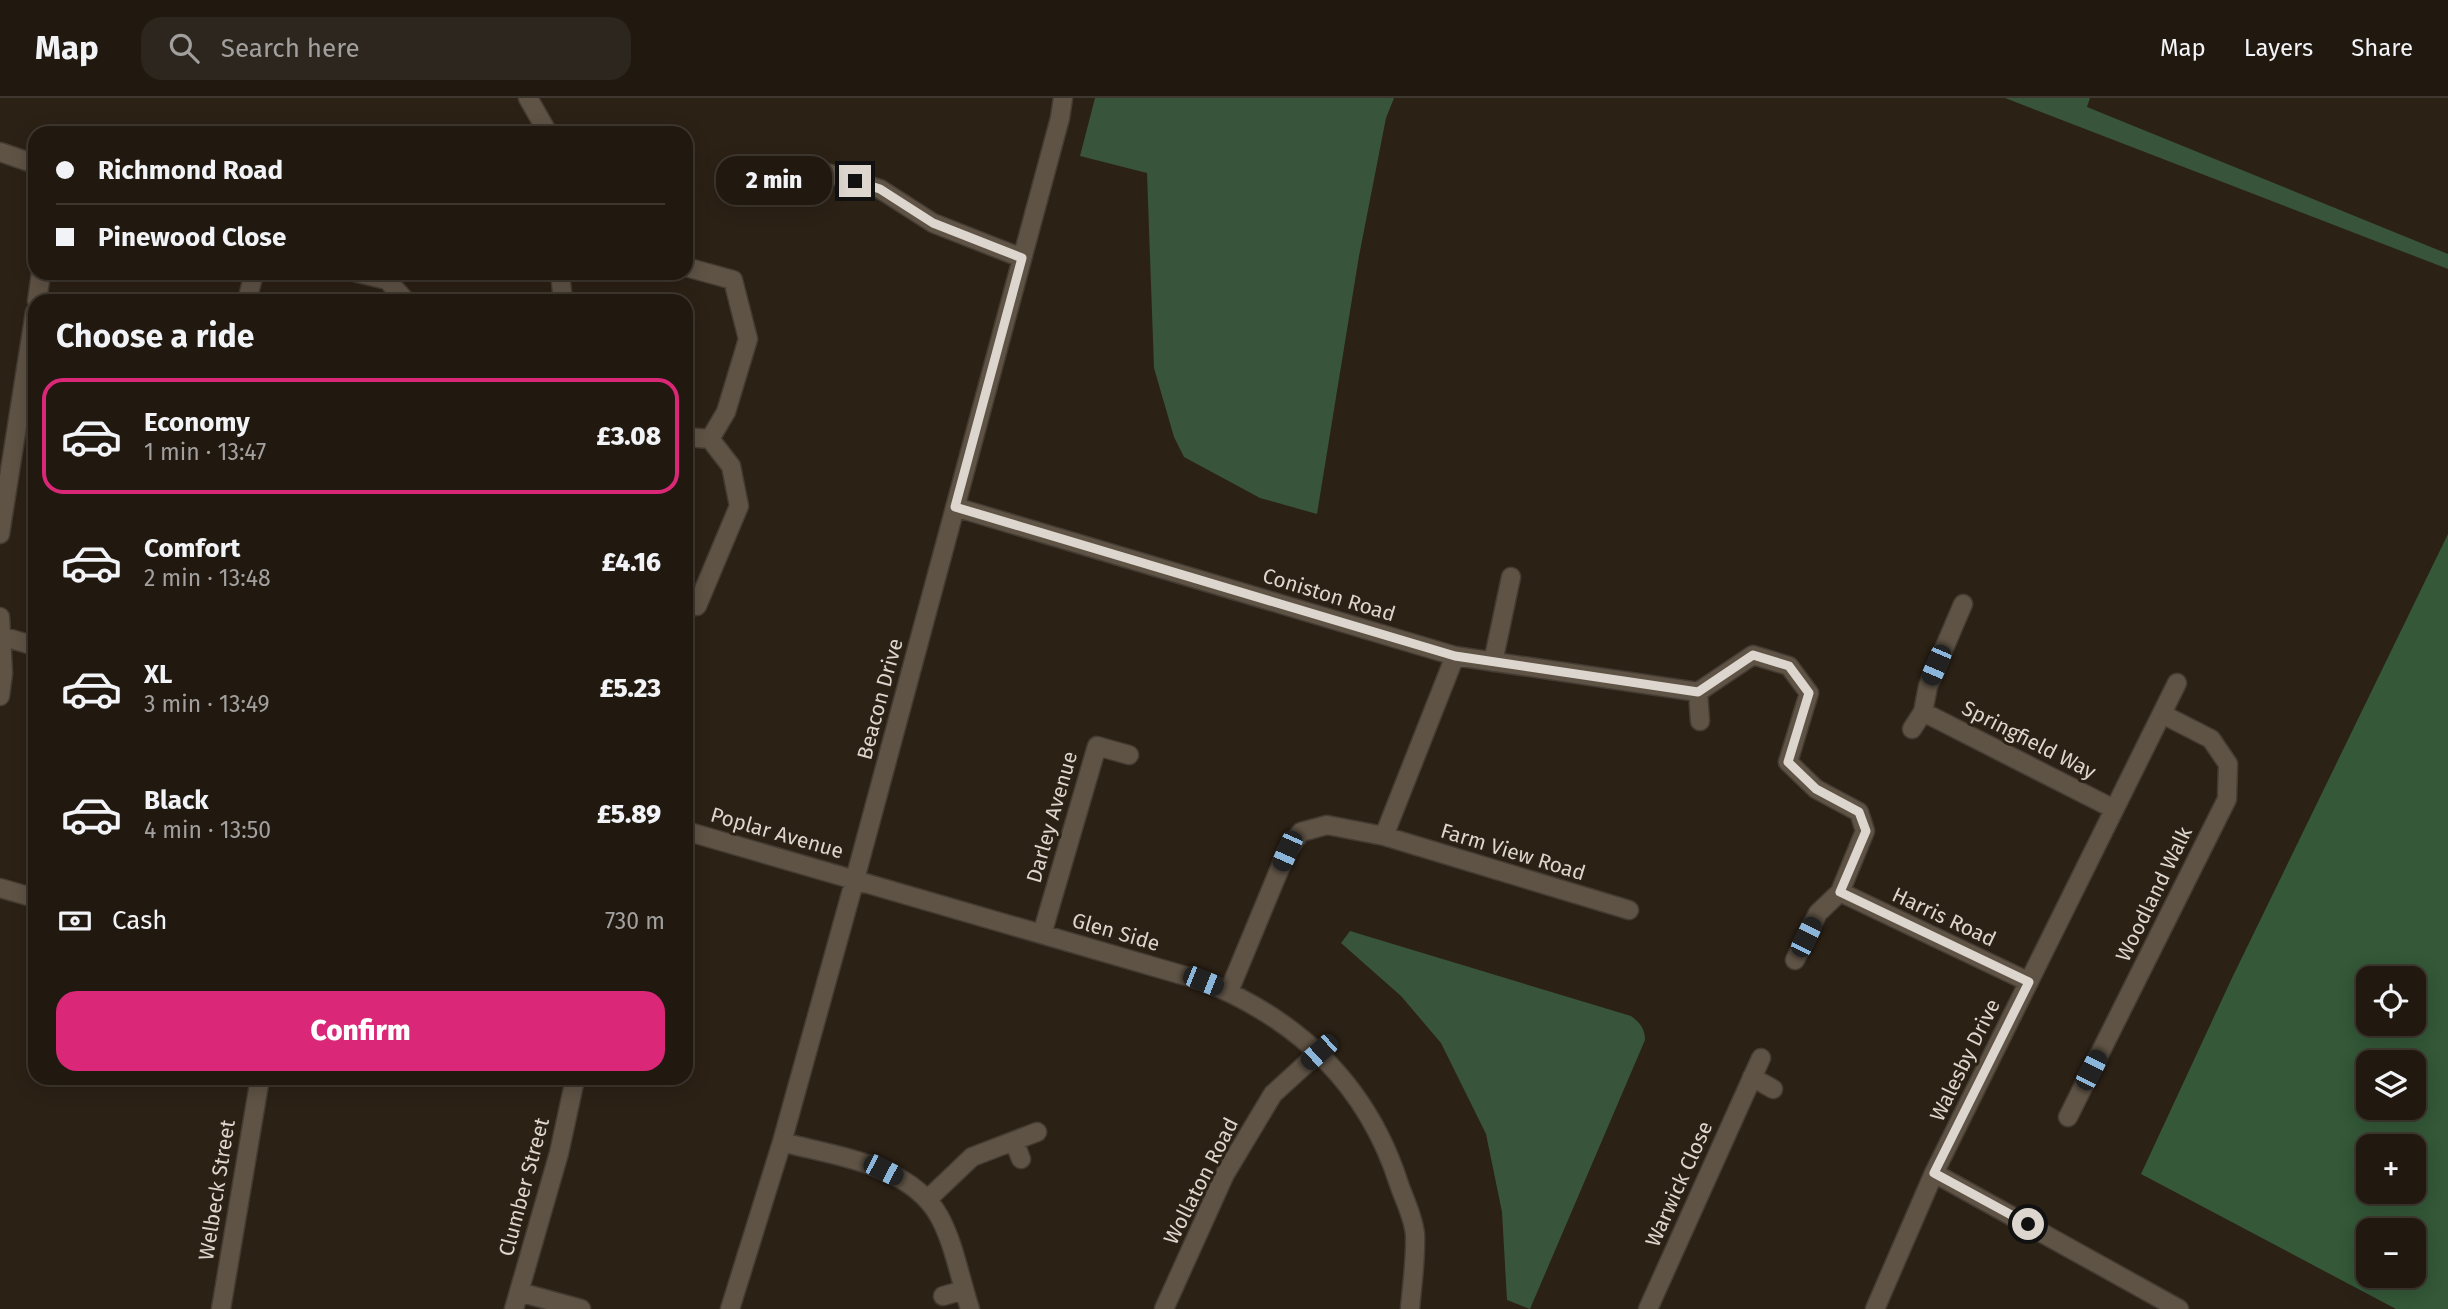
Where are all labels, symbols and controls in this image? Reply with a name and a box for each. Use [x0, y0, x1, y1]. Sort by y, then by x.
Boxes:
search box [141, 17, 631, 80]
text: Map [35, 28, 99, 68]
icon: search [165, 29, 203, 67]
text: Search here [221, 33, 360, 64]
text: Map [2160, 34, 2206, 62]
text: Layers [2244, 34, 2313, 62]
text: Share [2351, 34, 2413, 62]
text: Richmond Road [98, 155, 283, 186]
callout: 2 min [715, 156, 830, 206]
route end [839, 165, 871, 197]
text: 2 min [746, 166, 802, 194]
text: Pinewood Close [98, 222, 286, 253]
text: Choose a ride [56, 317, 254, 355]
icon: car [60, 405, 123, 468]
text: Economy [144, 407, 250, 438]
text: £3.08 [596, 421, 661, 452]
text: 1 min · 13:47 [144, 438, 266, 466]
icon: car [60, 531, 123, 594]
text: Comfort [144, 533, 240, 564]
text: £4.16 [602, 547, 661, 578]
street label: Coniston Road [1259, 562, 1399, 628]
text: 2 min · 13:48 [144, 564, 271, 592]
street label: Beacon Drive [851, 636, 909, 762]
car [1919, 642, 1954, 688]
icon: car [60, 657, 123, 720]
text: XL [144, 659, 172, 690]
text: £5.23 [600, 673, 661, 704]
text: 3 min · 13:49 [144, 690, 270, 718]
street label: Springfield Way [1958, 695, 2101, 785]
street label: Darley Avenue [1021, 748, 1083, 886]
icon: car [60, 783, 123, 846]
text: Black [144, 785, 209, 816]
text: £5.89 [597, 799, 661, 830]
street label: Poplar Avenue [707, 802, 847, 864]
text: 4 min · 13:50 [144, 816, 271, 844]
street label: Farm View Road [1437, 818, 1589, 886]
street label: Woodland Walk [2110, 822, 2198, 966]
car [1269, 828, 1306, 874]
street label: Harris Road [1888, 882, 2000, 952]
icon: cash [56, 902, 94, 940]
text: Cash [112, 905, 168, 936]
text: 730 m [605, 907, 665, 935]
street label: Glen Side [1069, 907, 1163, 957]
car [1788, 914, 1825, 960]
car [1180, 963, 1227, 999]
map controls [2356, 966, 2426, 1288]
button: locate [2356, 966, 2426, 1036]
button: Confirm [56, 991, 665, 1071]
street label: Walesby Drive [1924, 995, 2006, 1125]
car [1297, 1030, 1342, 1074]
car [2073, 1047, 2110, 1093]
button: layers [2356, 1050, 2426, 1120]
street label: Wollaton Road [1158, 1113, 1244, 1249]
street label: Clumber Street [493, 1114, 555, 1259]
street label: Welbeck Street [193, 1117, 241, 1262]
street label: Warwick Close [1640, 1117, 1718, 1251]
button: + [2356, 1134, 2426, 1204]
car [860, 1151, 907, 1189]
route start [2012, 1208, 2044, 1240]
button: − [2356, 1218, 2426, 1288]

